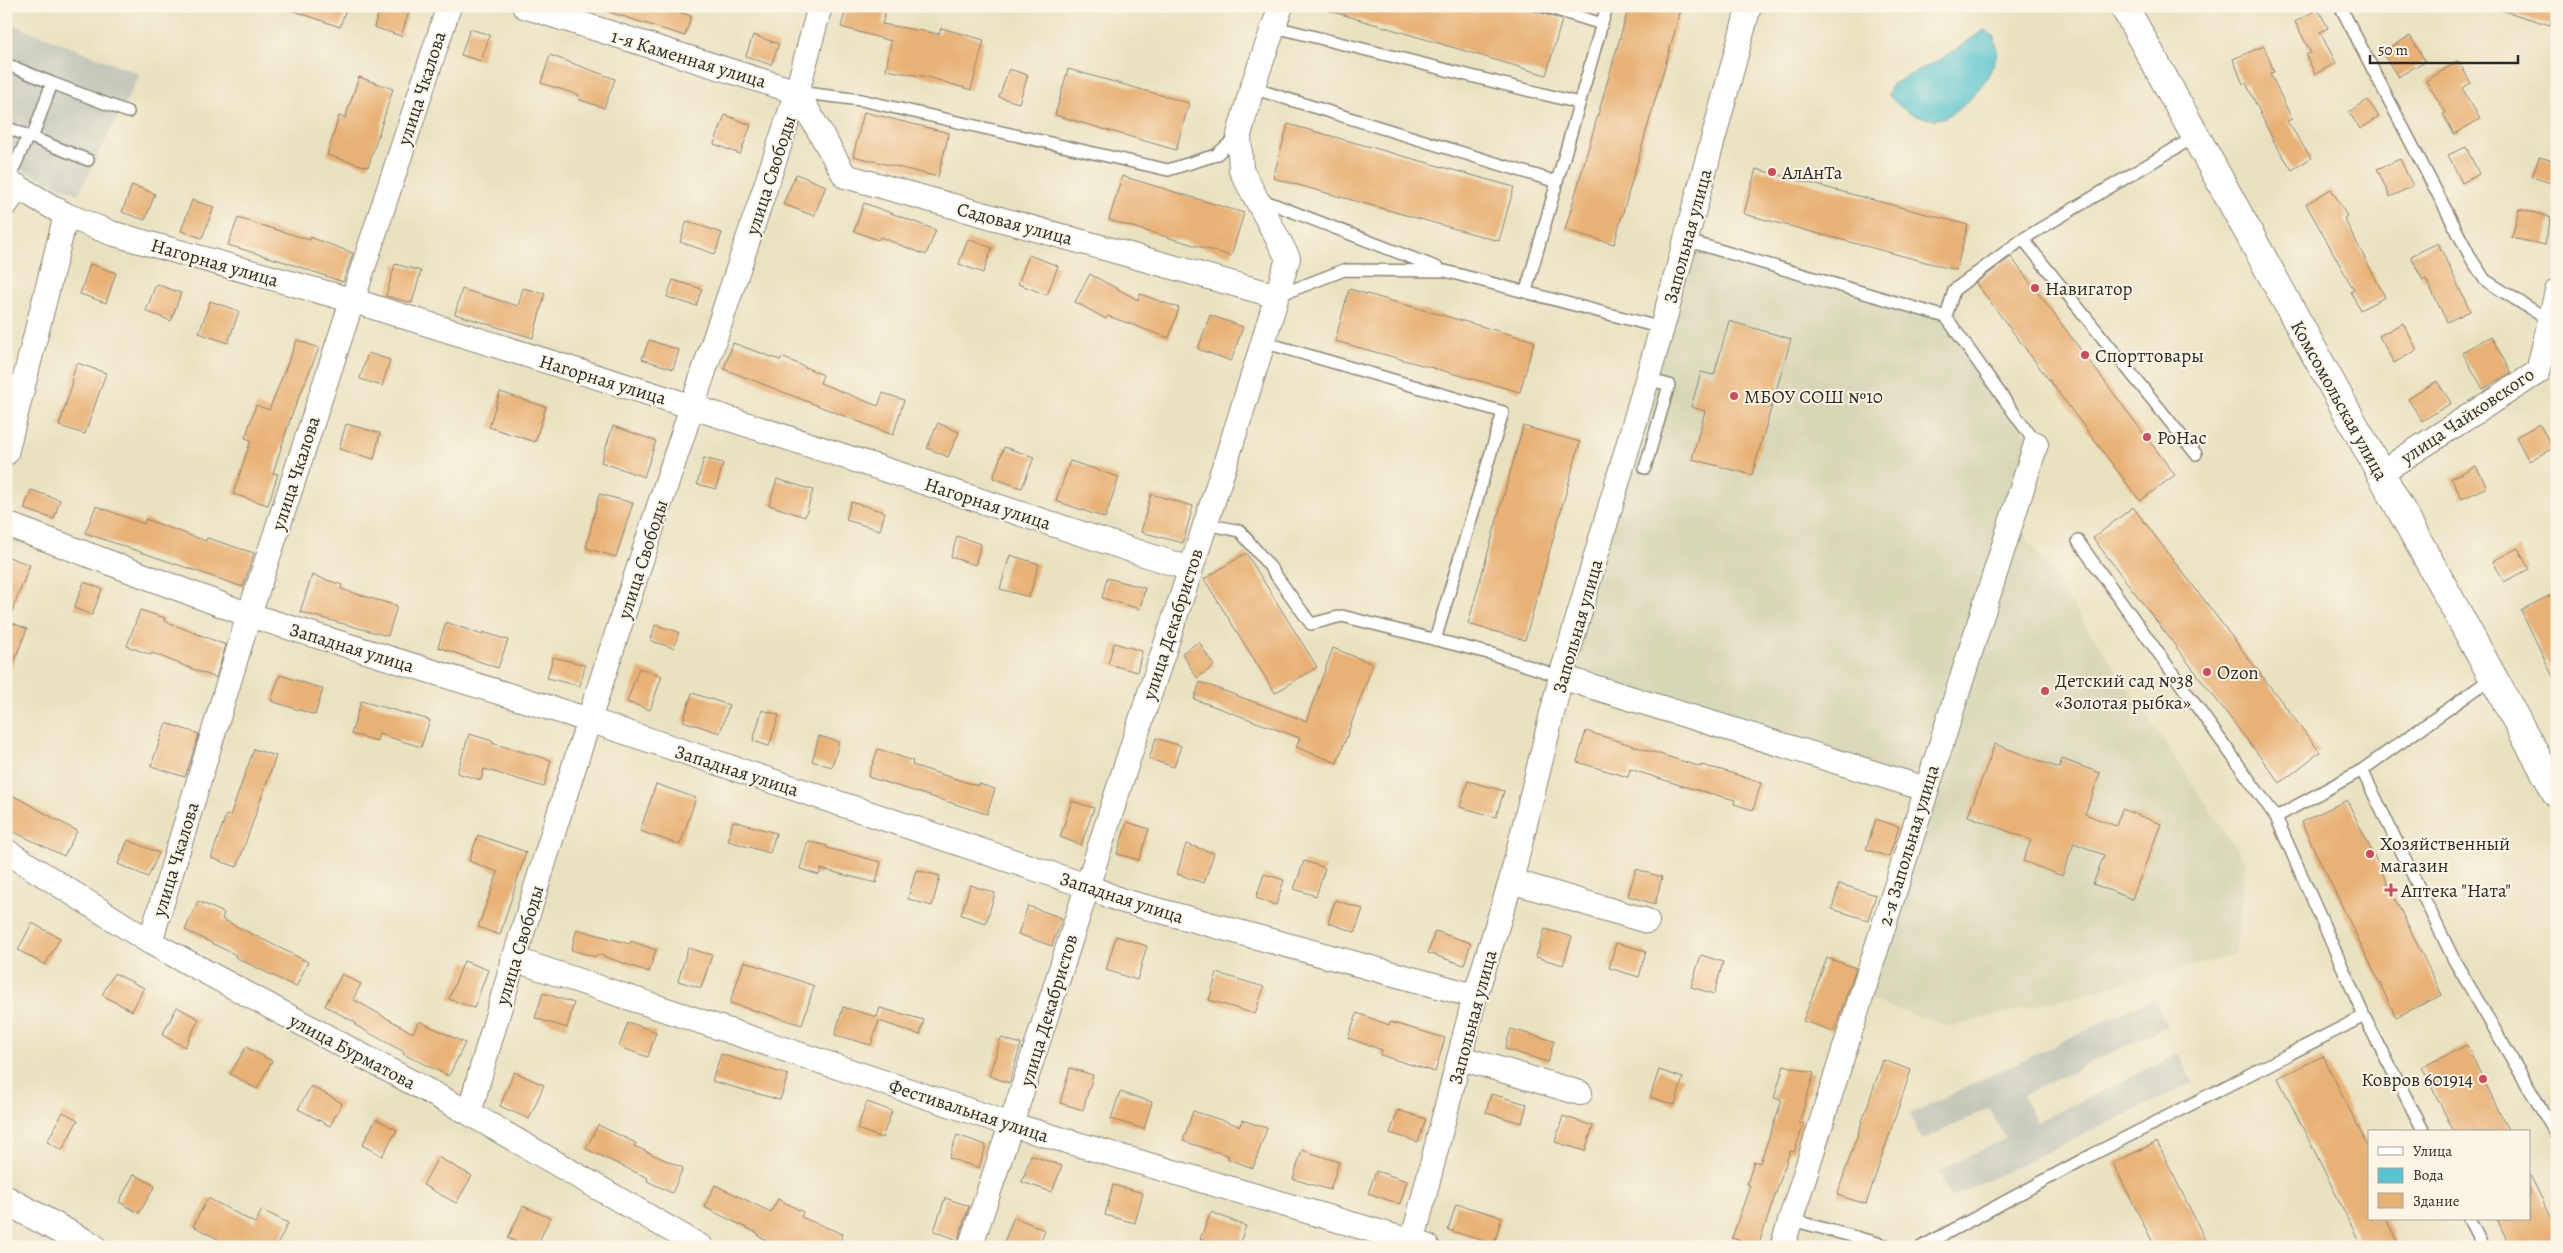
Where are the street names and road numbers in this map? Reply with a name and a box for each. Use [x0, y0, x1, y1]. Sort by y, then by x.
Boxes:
street label: 1-я Каменная улица [608, 23, 770, 95]
street label: улица Чкалова [391, 28, 453, 150]
street label: улица Свободы [739, 112, 802, 239]
street label: Запольная улица [1658, 166, 1718, 306]
street label: Садовая улица [954, 196, 1076, 252]
street label: Нагорная улица [148, 232, 282, 294]
street label: Комсомольская улица [2284, 316, 2394, 485]
street label: Нагорная улица [536, 348, 670, 412]
street label: улица Чайковского [2395, 361, 2540, 471]
street label: улица Чкалова [265, 413, 327, 535]
street label: Нагорная улица [921, 471, 1054, 537]
street label: улица Свободы [611, 496, 674, 623]
street label: улица Декабристов [1136, 545, 1210, 704]
street label: Запольная улица [1546, 556, 1610, 696]
street label: Западная улица [286, 617, 417, 679]
street label: Западная улица [671, 739, 802, 803]
street label: 2-я Запольная улица [1872, 761, 1946, 929]
street label: улица Чкалова [146, 799, 206, 921]
street label: Западная улица [1056, 866, 1187, 930]
street label: улица Свободы [489, 882, 551, 1009]
street label: улица Декабристов [1013, 931, 1084, 1090]
street label: Запольная улица [1443, 947, 1503, 1087]
street label: улица Бурматова [284, 1007, 420, 1096]
street label: Фестивальная улица [885, 1073, 1052, 1149]

